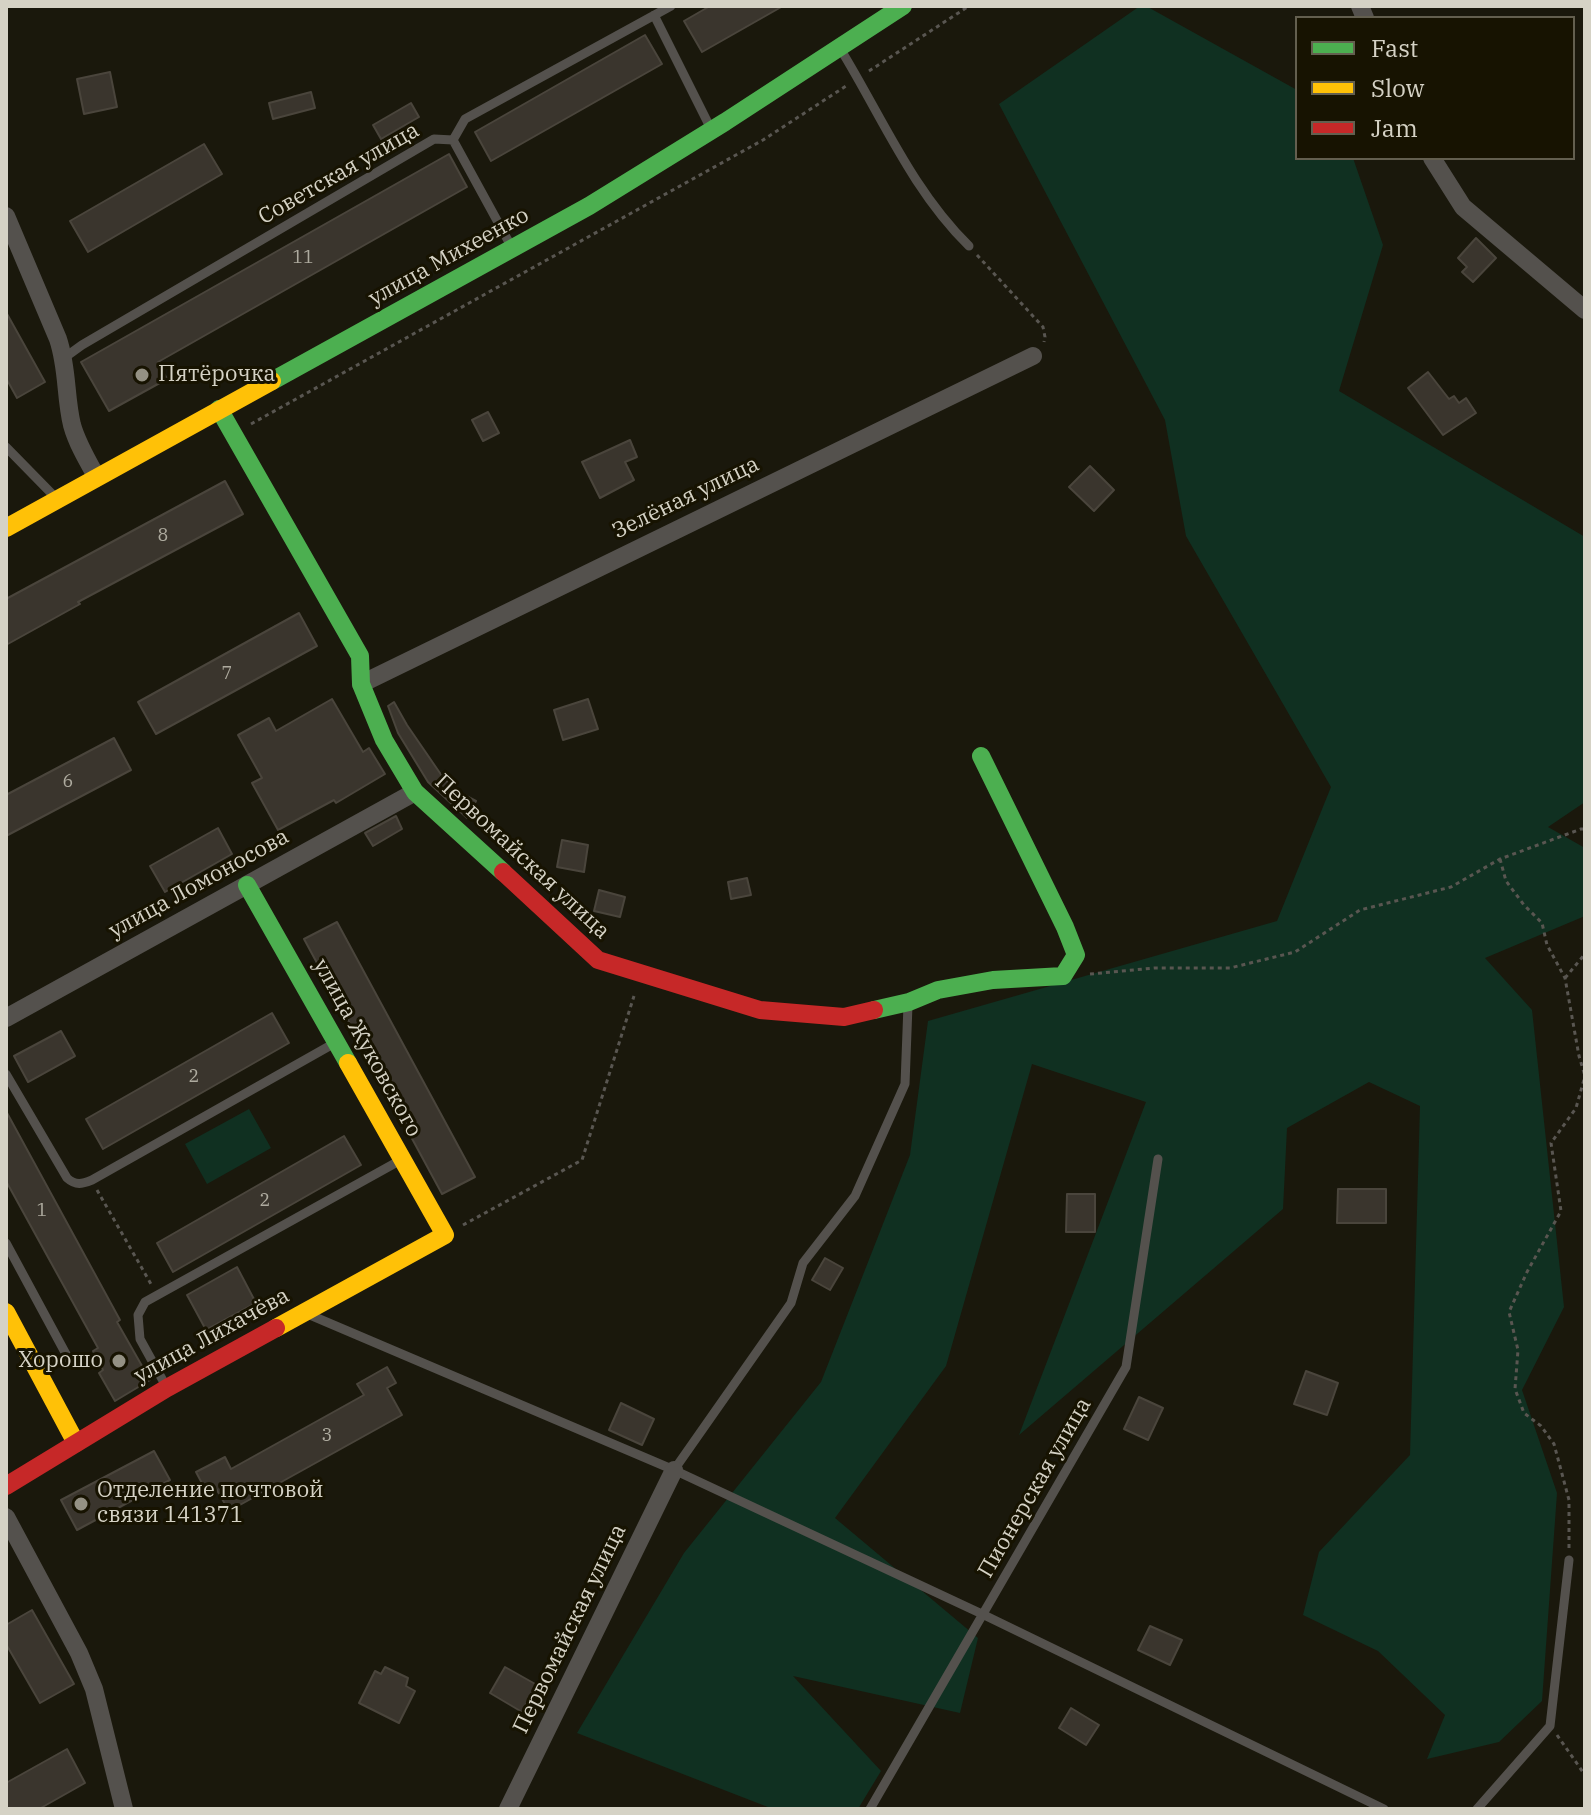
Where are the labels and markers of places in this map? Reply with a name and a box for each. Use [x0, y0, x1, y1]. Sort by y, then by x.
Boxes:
place label: Пятёрочка [158, 362, 276, 388]
marker: Пятёрочка [133, 366, 151, 384]
place label: Хорошо [19, 1348, 103, 1374]
marker: Хорошо [110, 1352, 128, 1370]
place label: Отделение почтовой связи 141371 [97, 1478, 324, 1530]
marker: Отделение почтовой связи 141371 [72, 1495, 90, 1513]

